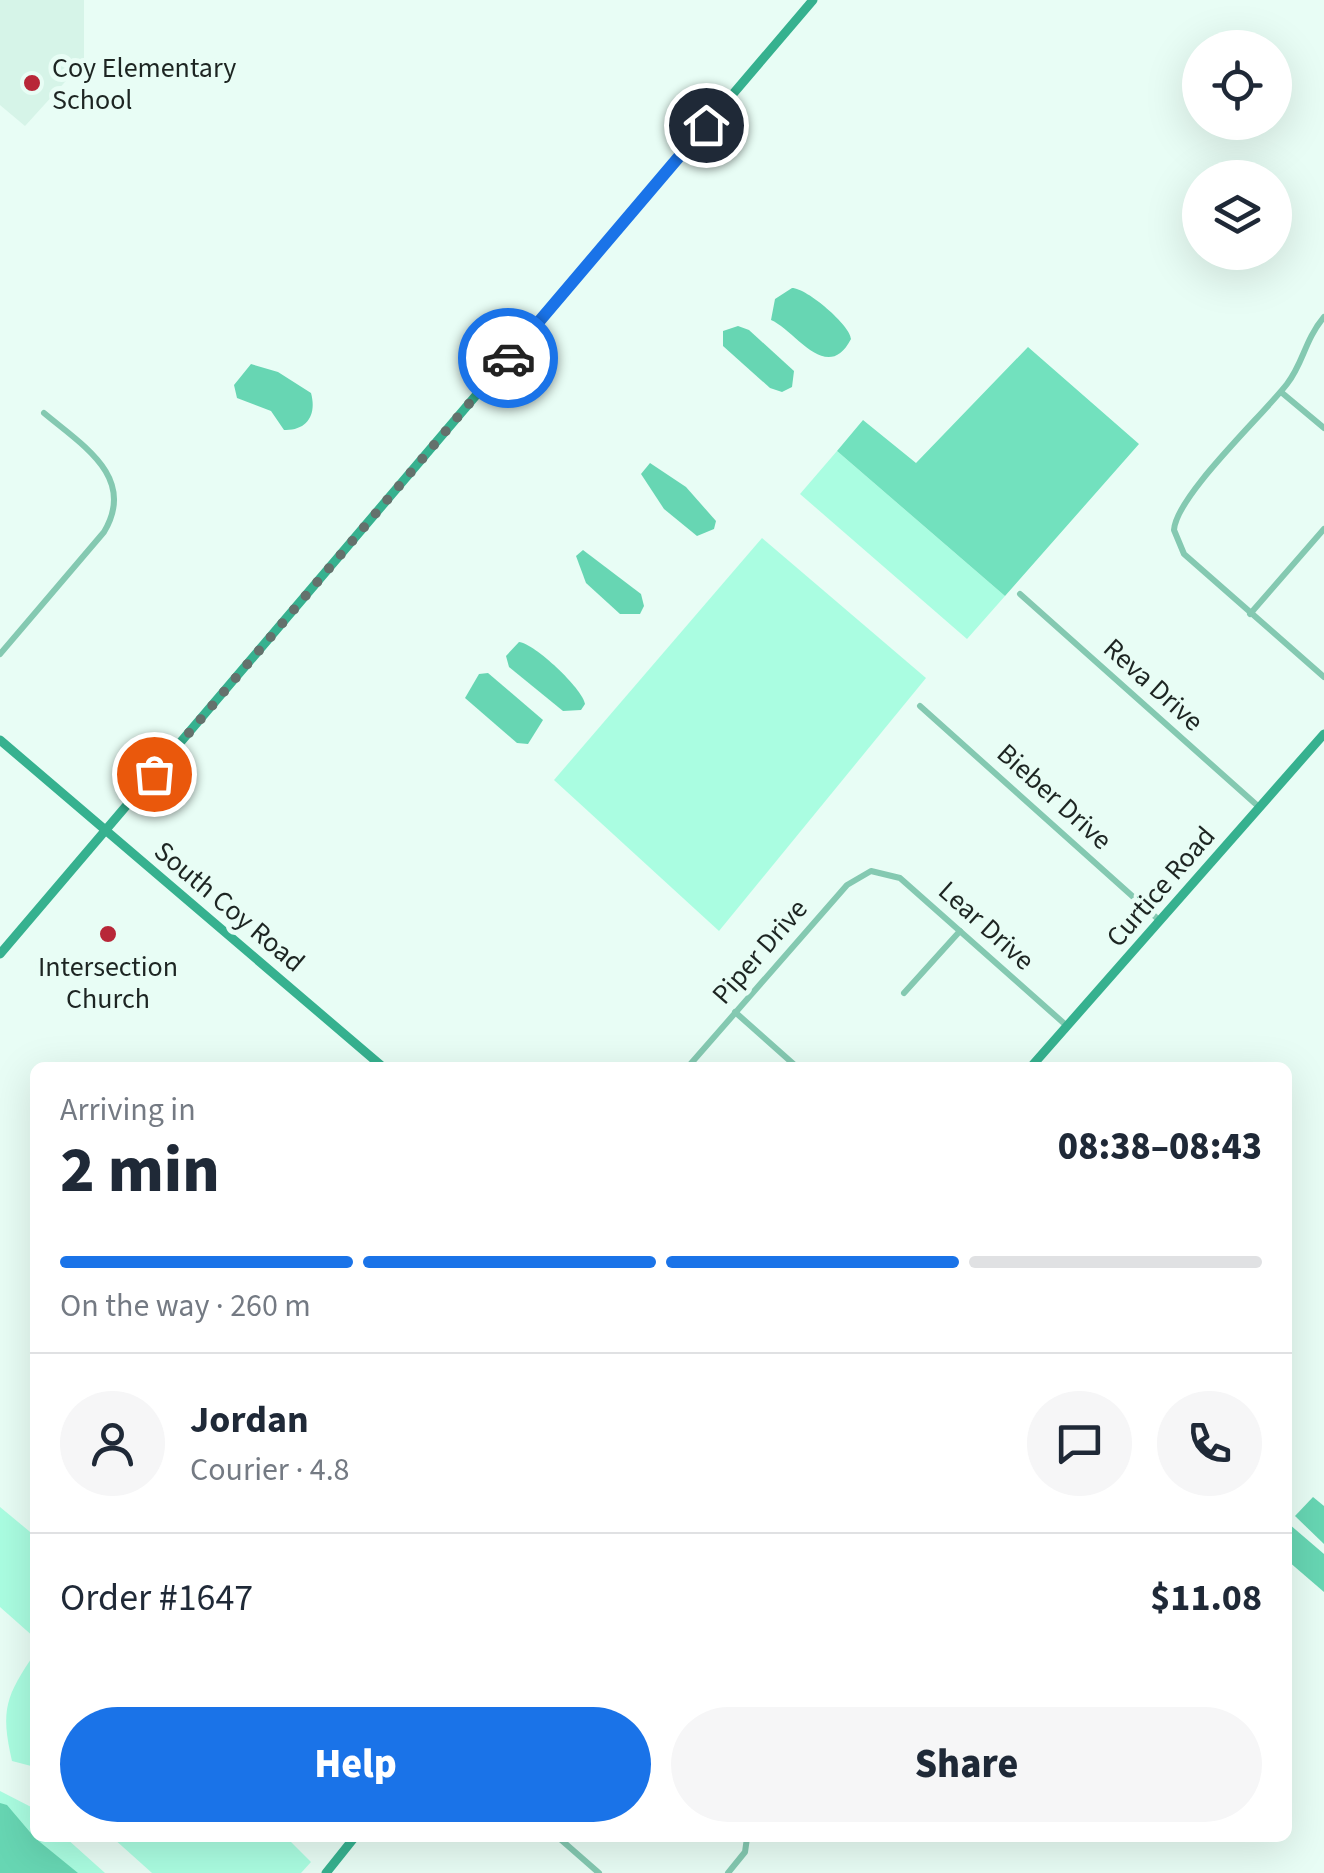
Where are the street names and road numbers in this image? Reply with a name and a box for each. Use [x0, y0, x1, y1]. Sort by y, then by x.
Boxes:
street label: Reva Drive [1094, 629, 1212, 741]
street label: Bieber Drive [988, 734, 1121, 859]
street label: Curtice Road [1097, 817, 1225, 956]
street label: South Coy Road [145, 832, 313, 982]
street label: Lear Drive [930, 872, 1043, 980]
street label: Piper Drive [703, 890, 817, 1013]

